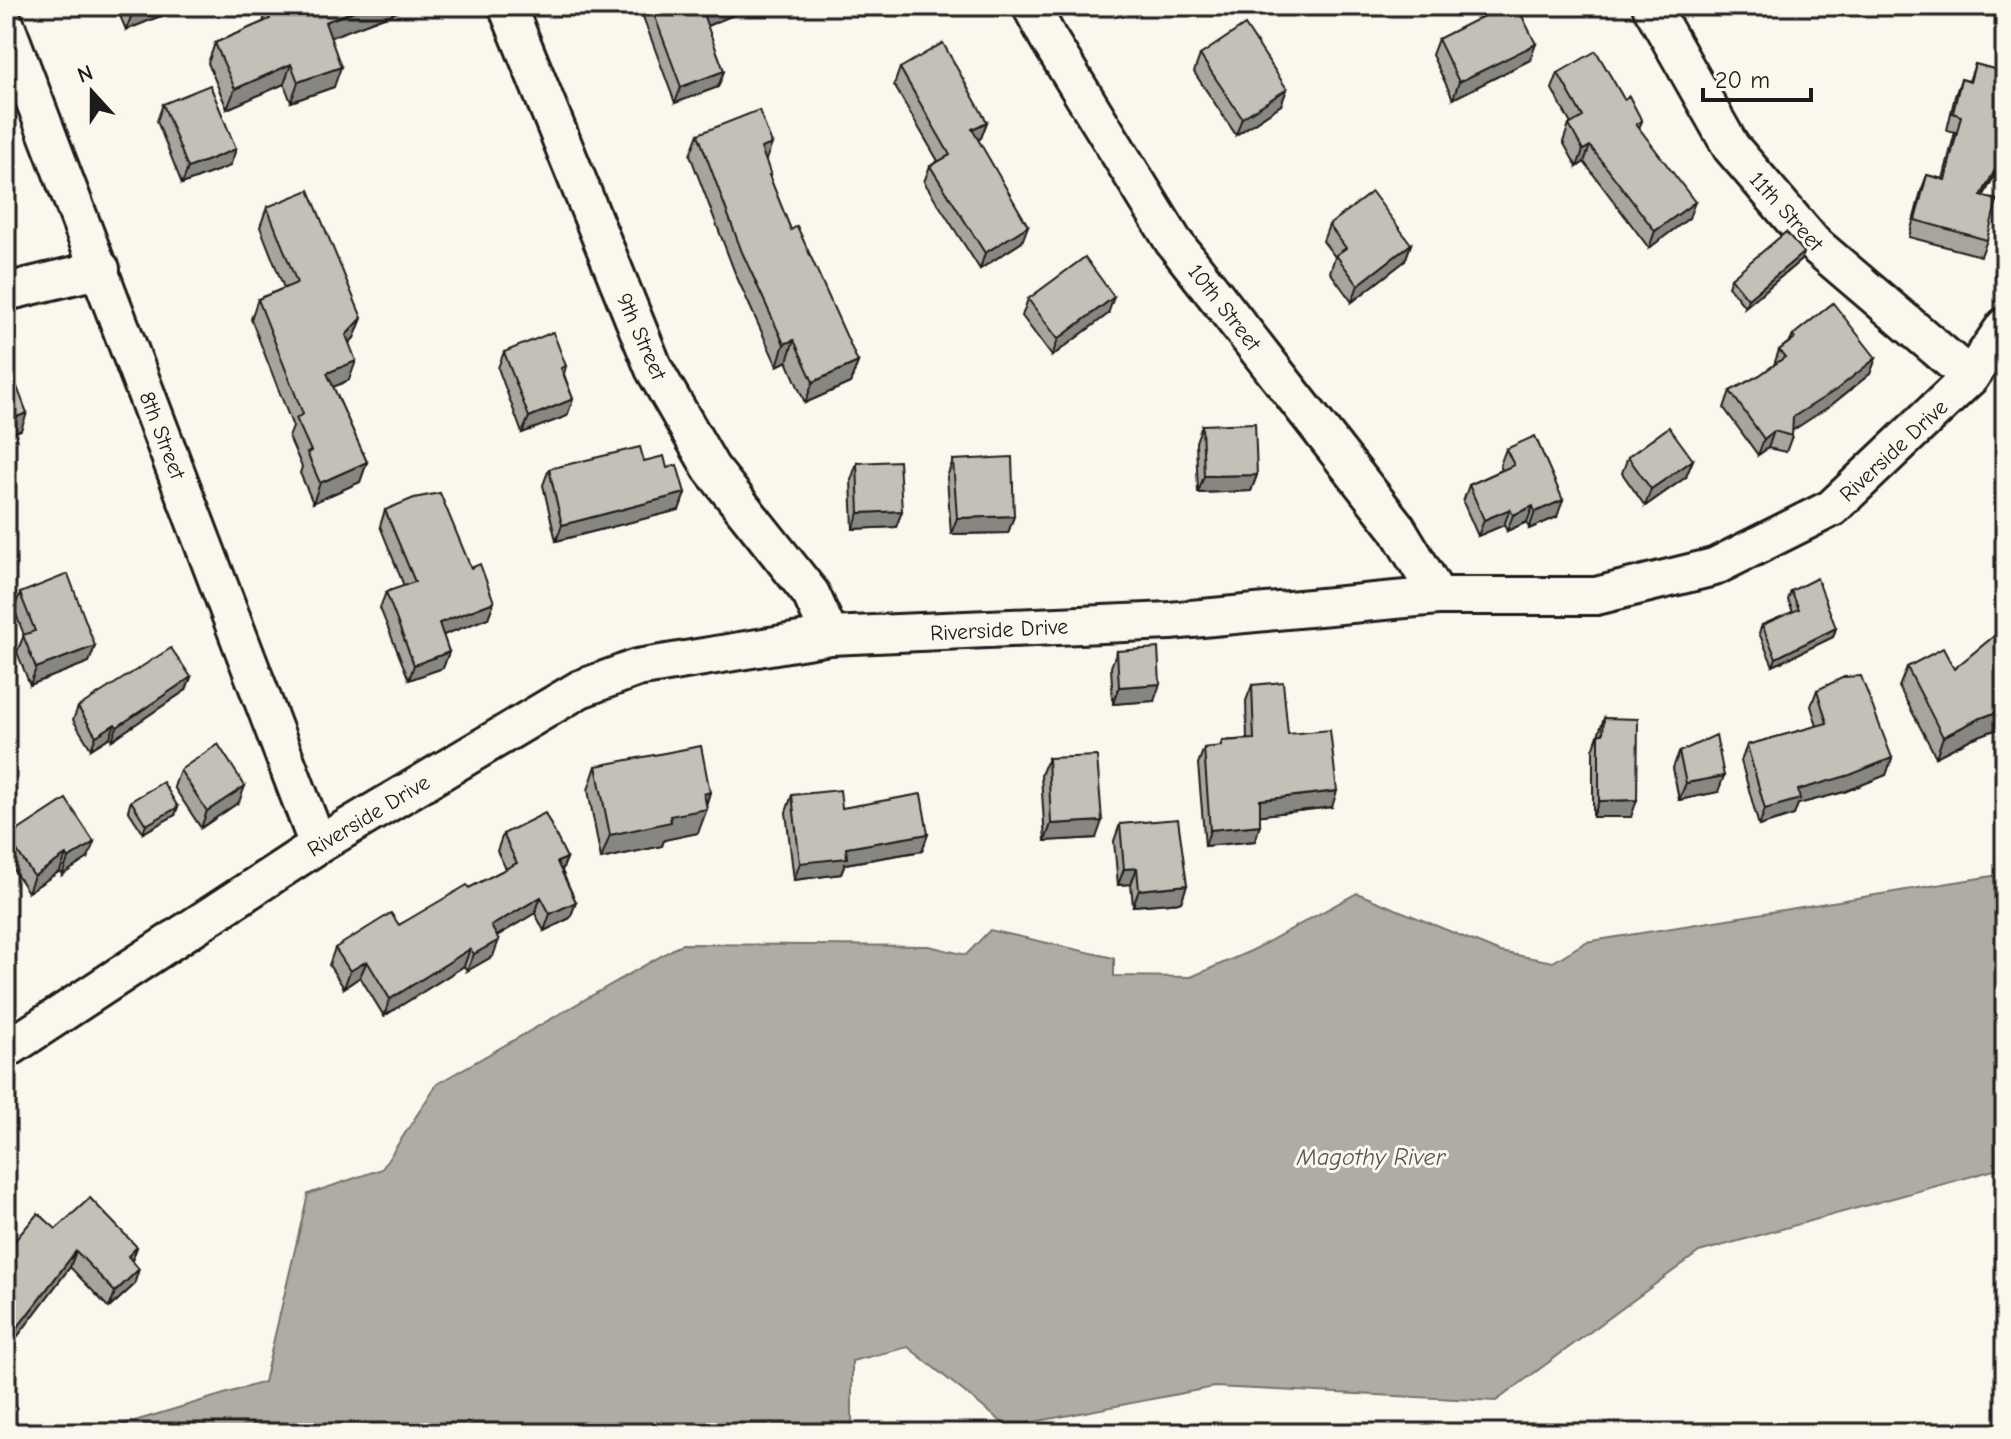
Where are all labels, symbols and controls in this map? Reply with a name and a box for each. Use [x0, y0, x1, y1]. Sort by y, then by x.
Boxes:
north arrow [52, 52, 132, 132]
scale bar [1703, 52, 1811, 102]
text: N [74, 60, 97, 89]
text: 20 m [1715, 66, 1770, 94]
street label: 11th Street [1744, 167, 1829, 257]
street label: 10th Street [1182, 259, 1266, 357]
street label: 9th Street [610, 289, 672, 384]
street label: 8th Street [133, 388, 191, 484]
street label: Riverside Drive [1834, 394, 1953, 507]
street label: Riverside Drive [929, 613, 1069, 647]
street label: Riverside Drive [303, 769, 434, 863]
water label: Magothy River [1296, 1143, 1447, 1171]

